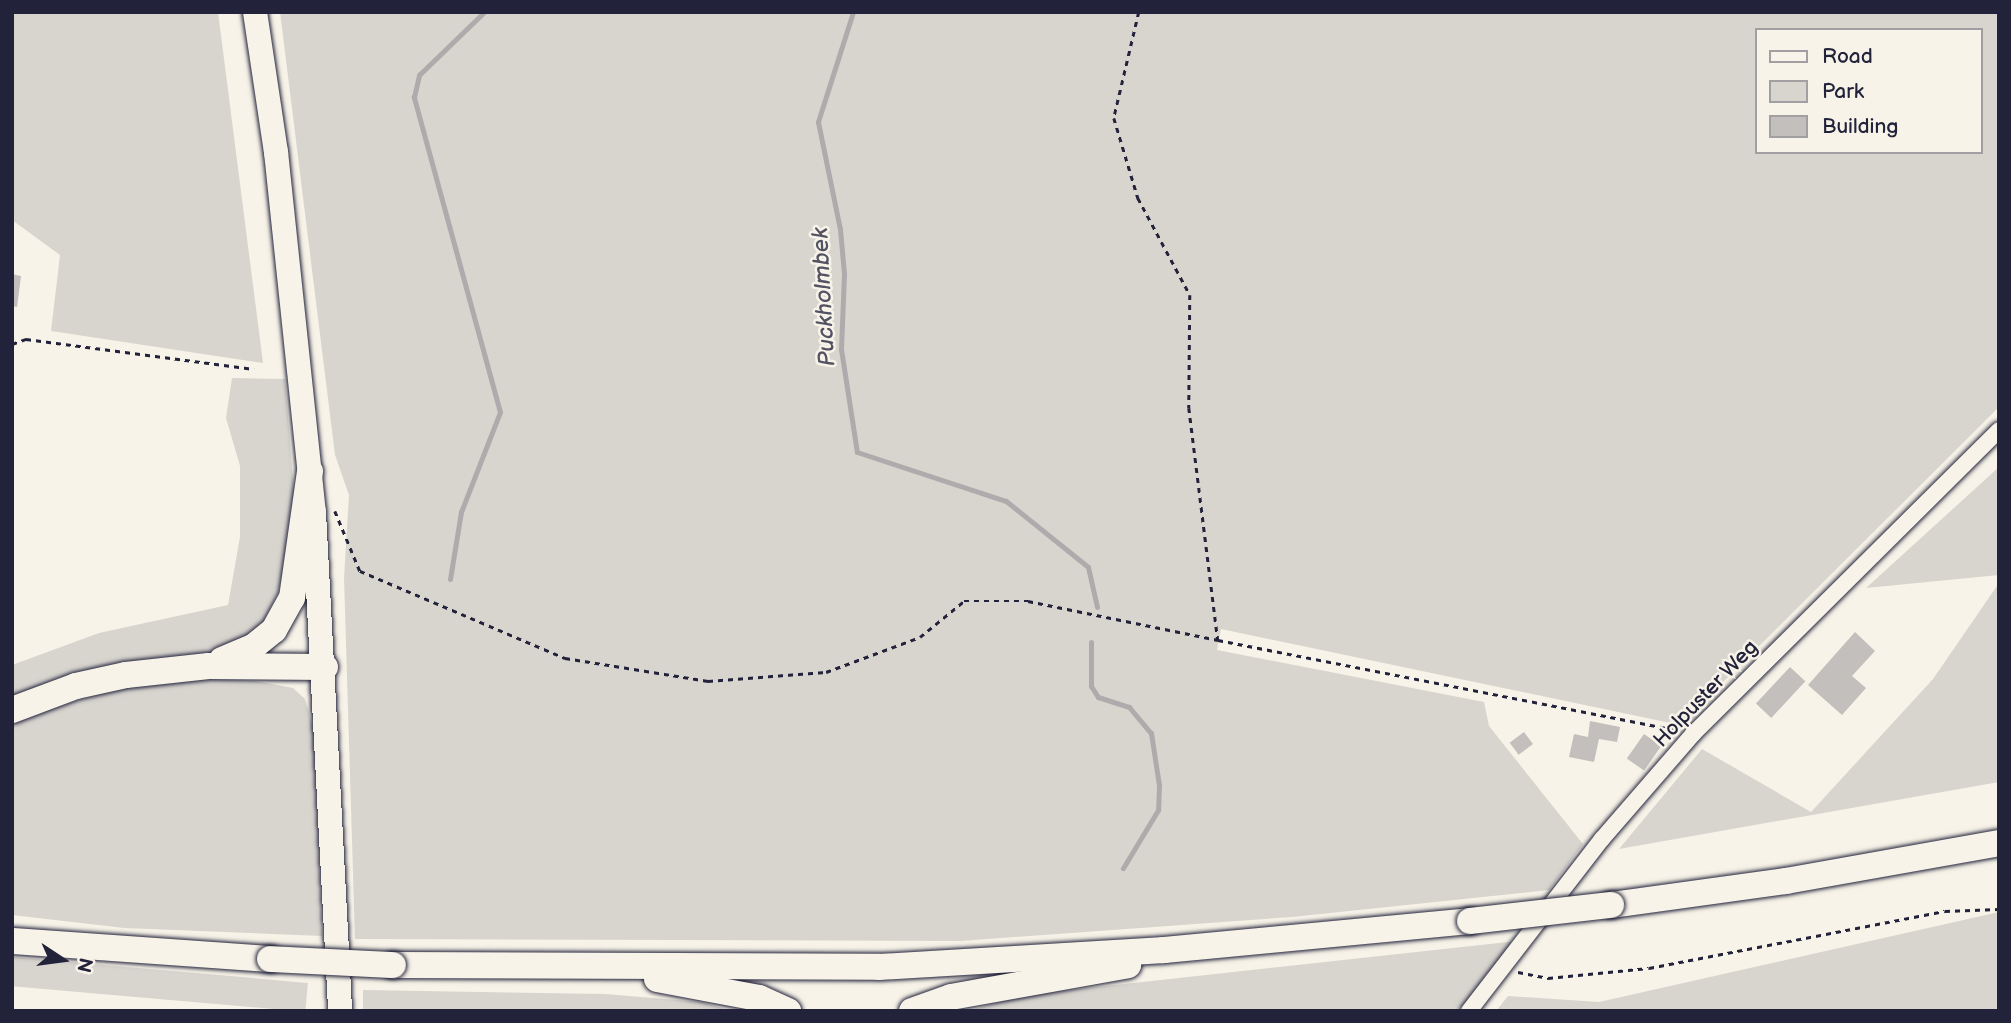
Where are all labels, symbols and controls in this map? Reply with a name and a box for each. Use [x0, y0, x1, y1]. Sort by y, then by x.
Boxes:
legend [1756, 28, 1983, 154]
text: Road [1822, 44, 1873, 69]
text: Park [1822, 79, 1864, 104]
text: Building [1822, 114, 1898, 139]
water label: Puckholmbek [807, 227, 841, 367]
street label: Holpuster Weg [1648, 635, 1764, 753]
north arrow [28, 925, 98, 995]
text: N [71, 955, 97, 974]

